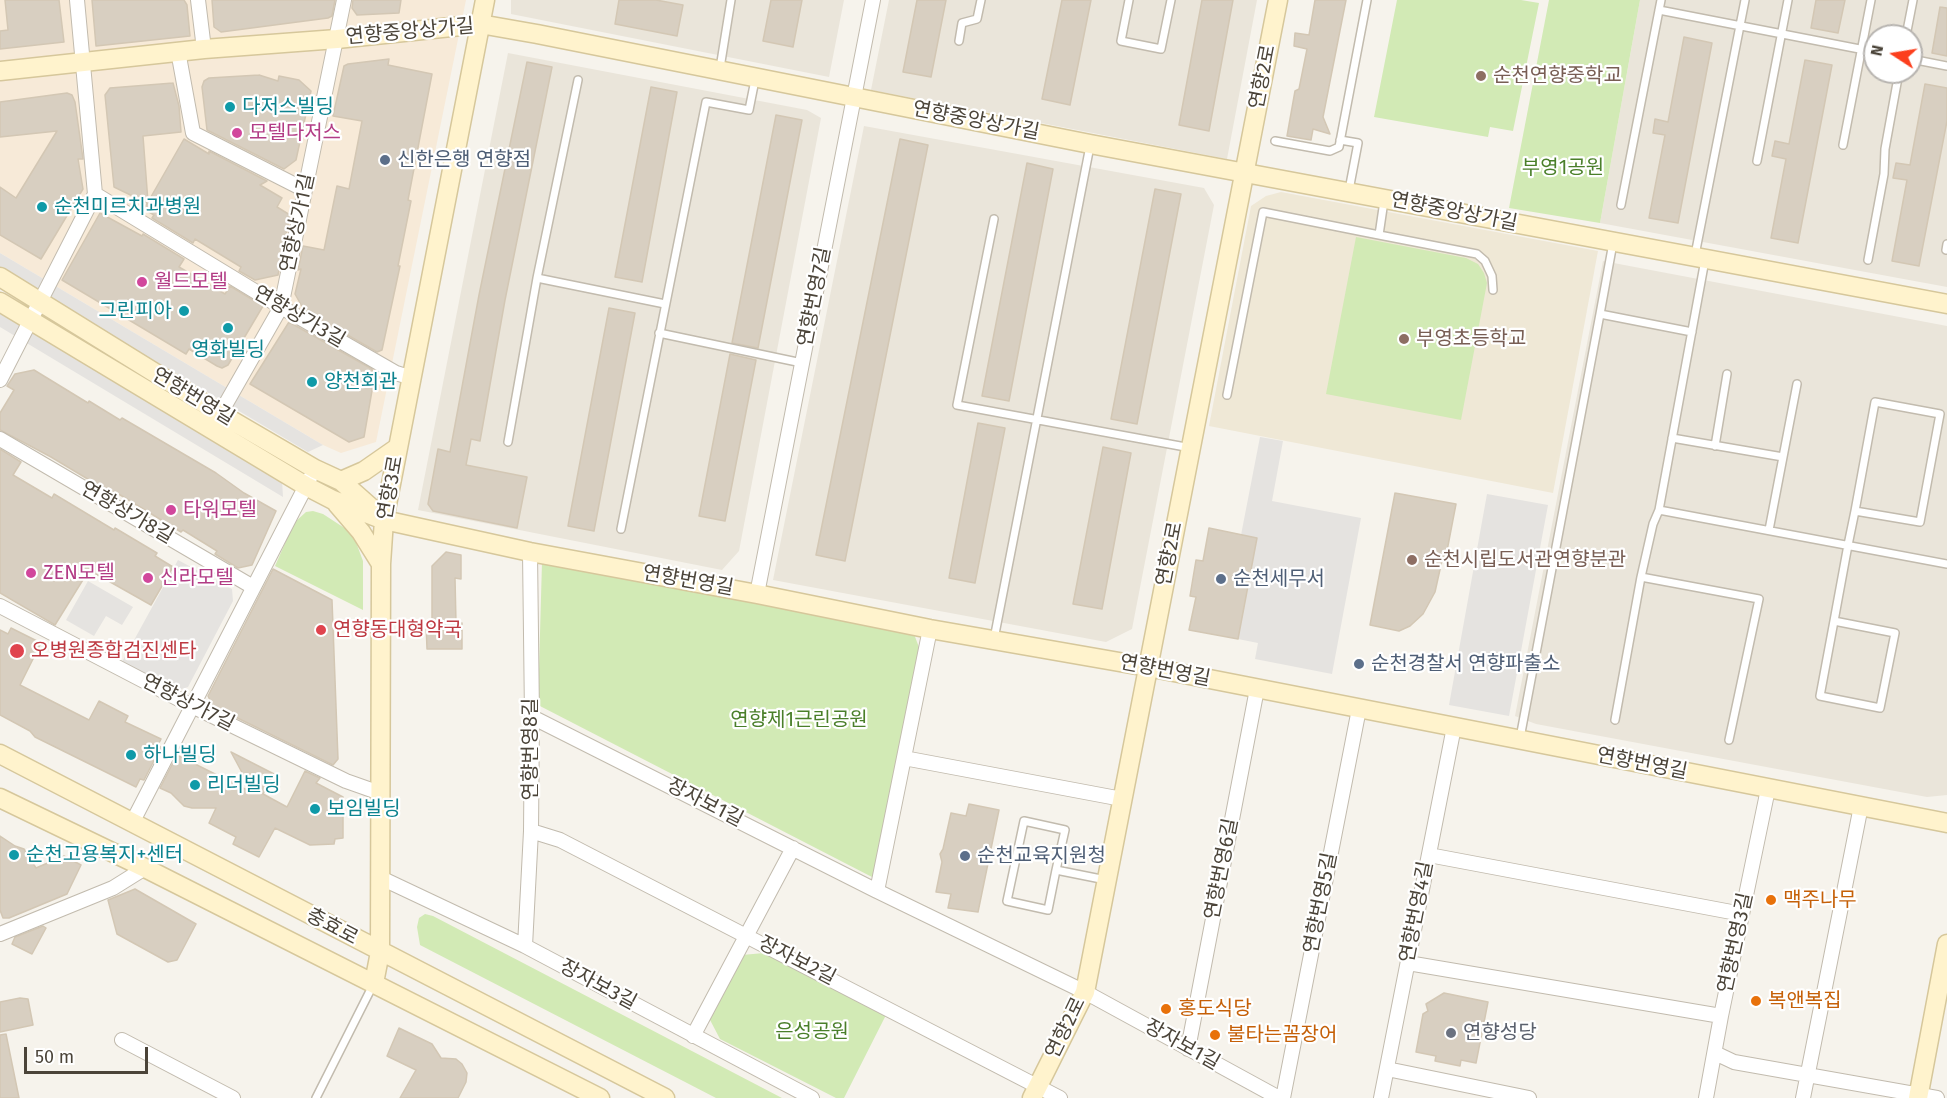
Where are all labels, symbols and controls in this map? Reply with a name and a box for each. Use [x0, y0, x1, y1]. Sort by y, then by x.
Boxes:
street label: 연향중앙상가길 [345, 14, 475, 50]
north arrow [1863, 24, 1923, 84]
street label: 연향2로 [1245, 43, 1281, 111]
text: N [1866, 43, 1887, 58]
place label: 순천연향중학교 [1493, 64, 1622, 88]
marker: 순천연향중학교 [1474, 69, 1488, 83]
place label: 다저스빌딩 [242, 95, 334, 119]
street label: 연향중앙상가길 [910, 97, 1042, 145]
marker: 다저스빌딩 [223, 100, 237, 114]
place label: 모텔다저스 [249, 121, 341, 145]
marker: 모텔다저스 [230, 126, 244, 140]
place label: 신한은행 연향점 [397, 148, 531, 172]
marker: 신한은행 연향점 [378, 153, 392, 167]
park label: 부영1공원 [1522, 156, 1604, 180]
street label: 연향상가1길 [276, 171, 320, 275]
street label: 연향중앙상가길 [1388, 188, 1520, 236]
place label: 순천미르치과병원 [54, 195, 201, 219]
marker: 순천미르치과병원 [35, 200, 49, 214]
street label: 연향번영7길 [794, 245, 836, 349]
place label: 월드모텔 [154, 270, 228, 294]
marker: 월드모텔 [135, 275, 149, 289]
street label: 연향상가3길 [249, 281, 349, 353]
place label: 그린피아 [98, 299, 172, 323]
marker: 그린피아 [177, 304, 191, 318]
marker: 영화빌딩 [221, 321, 235, 335]
place label: 부영초등학교 [1416, 327, 1526, 351]
marker: 부영초등학교 [1397, 332, 1411, 346]
place label: 영화빌딩 [191, 338, 265, 362]
street label: 연향번영길 [147, 363, 239, 431]
place label: 양천회관 [324, 370, 398, 394]
marker: 양천회관 [305, 375, 319, 389]
street label: 연향3로 [374, 454, 408, 522]
street label: 연향상가8길 [76, 477, 178, 549]
place label: 타워모텔 [183, 498, 257, 522]
marker: 타워모텔 [164, 503, 178, 517]
street label: 연향2로 [1152, 520, 1188, 588]
place label: 순천시립도서관연향분관 [1424, 548, 1626, 572]
marker: 순천시립도서관연향분관 [1405, 553, 1419, 567]
place label: ZEN모텔 [43, 561, 115, 585]
street label: 연향번영길 [641, 561, 735, 601]
marker: ZEN모텔 [24, 566, 38, 580]
place label: 신라모텔 [160, 566, 234, 590]
place label: 순천세무서 [1233, 567, 1325, 591]
marker: 신라모텔 [141, 571, 155, 585]
marker: 순천세무서 [1214, 572, 1228, 586]
place label: 연향동대형약국 [333, 618, 462, 642]
marker: 연향동대형약국 [314, 623, 328, 637]
place label: 오병원종합검진센타 [31, 639, 197, 663]
marker: 오병원종합검진센타 [8, 642, 26, 660]
street label: 연향번영길 [1118, 650, 1212, 692]
place label: 순천경찰서 연향파출소 [1371, 652, 1560, 676]
marker: 순천경찰서 연향파출소 [1352, 657, 1366, 671]
street label: 연향상가7길 [138, 669, 238, 737]
street label: 연향번영8길 [519, 697, 543, 801]
park label: 연향제1근린공원 [730, 708, 868, 732]
place label: 하나빌딩 [143, 743, 217, 767]
street label: 연향번영길 [1595, 743, 1689, 785]
marker: 하나빌딩 [124, 748, 138, 762]
place label: 리더빌딩 [207, 773, 281, 797]
street label: 장자보1길 [663, 774, 747, 832]
marker: 리더빌딩 [188, 778, 202, 792]
place label: 보임빌딩 [327, 797, 401, 821]
marker: 보임빌딩 [308, 802, 322, 816]
street label: 연향번영6길 [1200, 816, 1244, 922]
place label: 순천고용복지+센터 [26, 843, 183, 867]
place label: 순천교육지원청 [977, 844, 1106, 868]
marker: 순천고용복지+센터 [7, 848, 21, 862]
marker: 순천교육지원청 [958, 849, 972, 863]
street label: 연향번영5길 [1299, 851, 1343, 955]
street label: 연향번영4길 [1395, 859, 1439, 965]
place label: 맥주나무 [1783, 888, 1857, 912]
street label: 연향번영3길 [1714, 891, 1758, 995]
marker: 맥주나무 [1764, 893, 1778, 907]
street label: 충효로 [302, 903, 362, 951]
street label: 장자보2길 [754, 931, 840, 991]
street label: 장자보3길 [555, 955, 641, 1015]
place label: 복앤복집 [1768, 989, 1842, 1013]
street label: 연향2로 [1041, 993, 1091, 1063]
marker: 복앤복집 [1749, 994, 1763, 1008]
place label: 홍도식당 [1178, 997, 1252, 1021]
marker: 홍도식당 [1159, 1002, 1173, 1016]
street label: 장자보1길 [1140, 1015, 1224, 1075]
park label: 은성공원 [775, 1020, 849, 1044]
place label: 연향성당 [1463, 1021, 1537, 1045]
place label: 불타는꼼장어 [1227, 1023, 1337, 1047]
marker: 연향성당 [1444, 1026, 1458, 1040]
marker: 불타는꼼장어 [1208, 1028, 1222, 1042]
scale bar [27, 1035, 152, 1073]
text: 50 m [35, 1046, 74, 1068]

